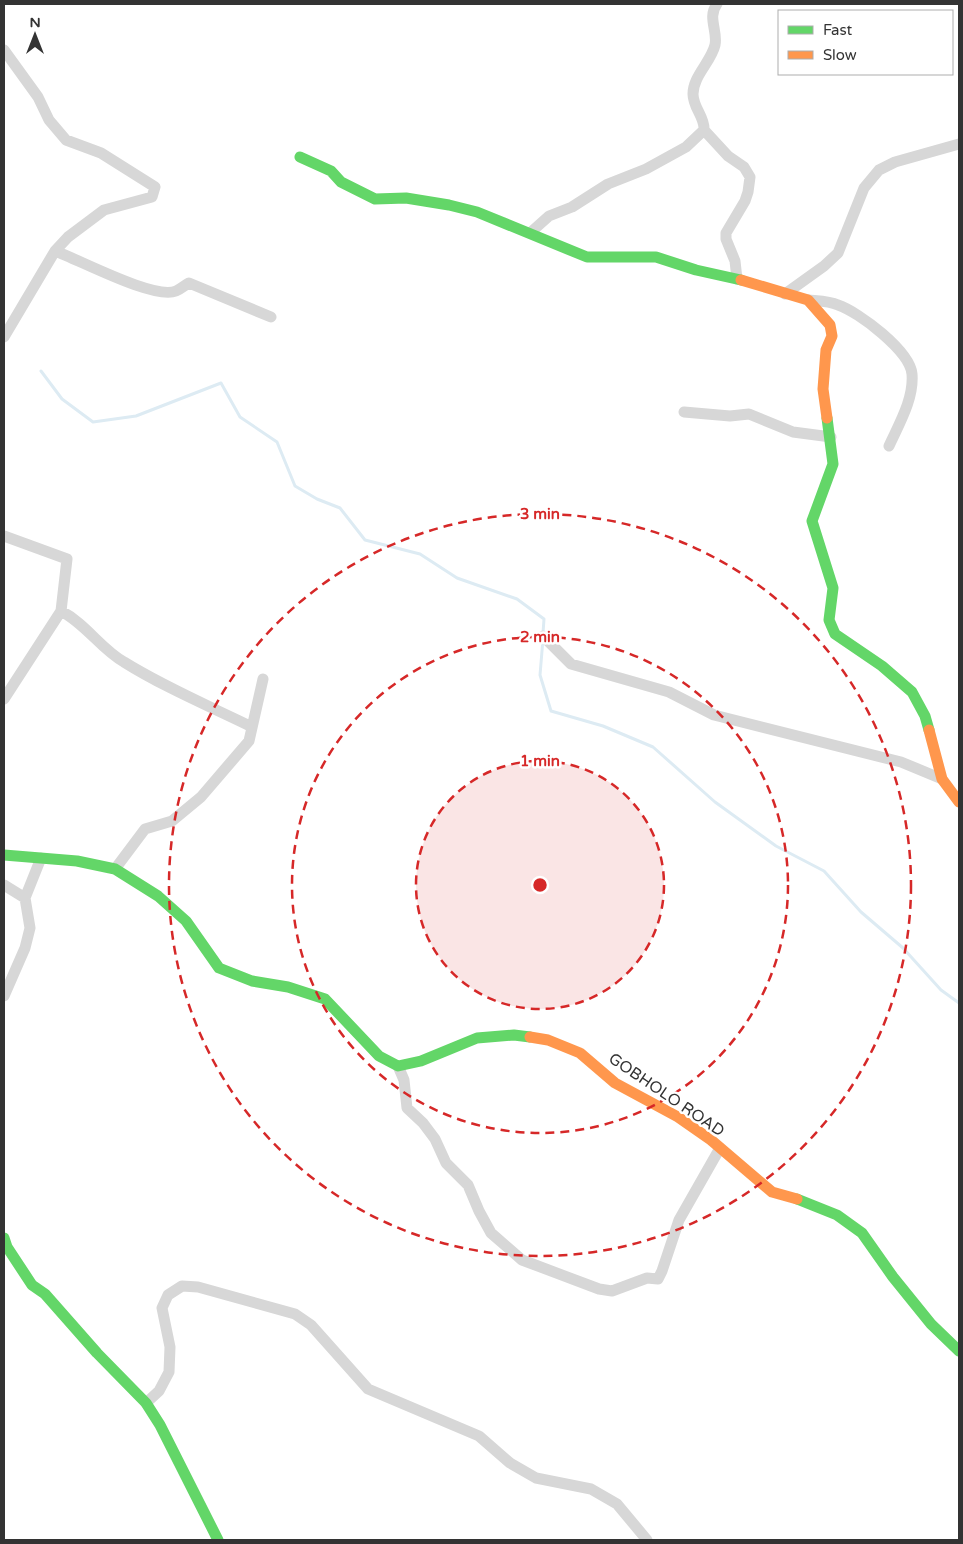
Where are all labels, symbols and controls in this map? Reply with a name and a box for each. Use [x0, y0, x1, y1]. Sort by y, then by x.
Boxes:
north arrow [10, 10, 60, 60]
legend [778, 10, 953, 75]
text: N [29, 14, 41, 31]
text: Fast [823, 21, 853, 39]
text: Slow [823, 46, 857, 64]
text: 3 min [520, 505, 560, 523]
text: 2 min [520, 628, 560, 646]
text: 1 min [520, 752, 560, 770]
centre of rings [531, 876, 549, 894]
street label: GOBHOLO ROAD [605, 1049, 728, 1141]

